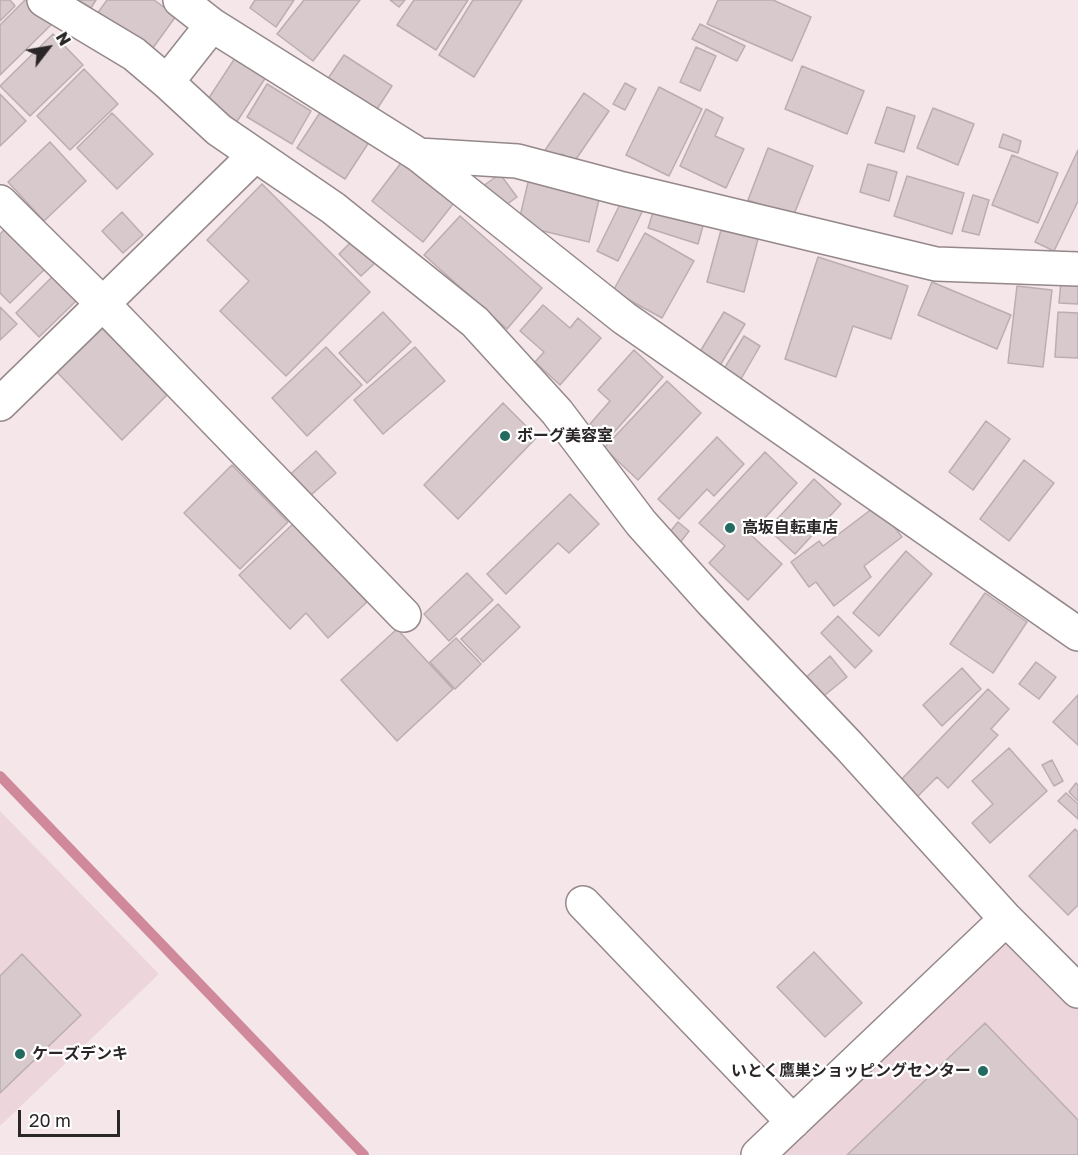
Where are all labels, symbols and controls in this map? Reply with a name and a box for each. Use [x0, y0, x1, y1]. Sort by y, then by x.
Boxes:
north arrow [18, 18, 78, 78]
text: N [52, 28, 75, 49]
place label: ボーグ美容室 [517, 426, 613, 446]
marker: ボーグ美容室 [498, 429, 512, 443]
place label: 高坂自転車店 [742, 518, 838, 538]
marker: 高坂自転車店 [723, 521, 737, 535]
place label: ケーズデンキ [32, 1044, 128, 1064]
marker: ケーズデンキ [13, 1047, 27, 1061]
place label: いとく鷹巣ショッピングセンター [731, 1061, 971, 1081]
marker: いとく鷹巣ショッピングセンター [976, 1064, 990, 1078]
scale bar [21, 1098, 123, 1136]
text: 20 m [29, 1109, 71, 1131]

